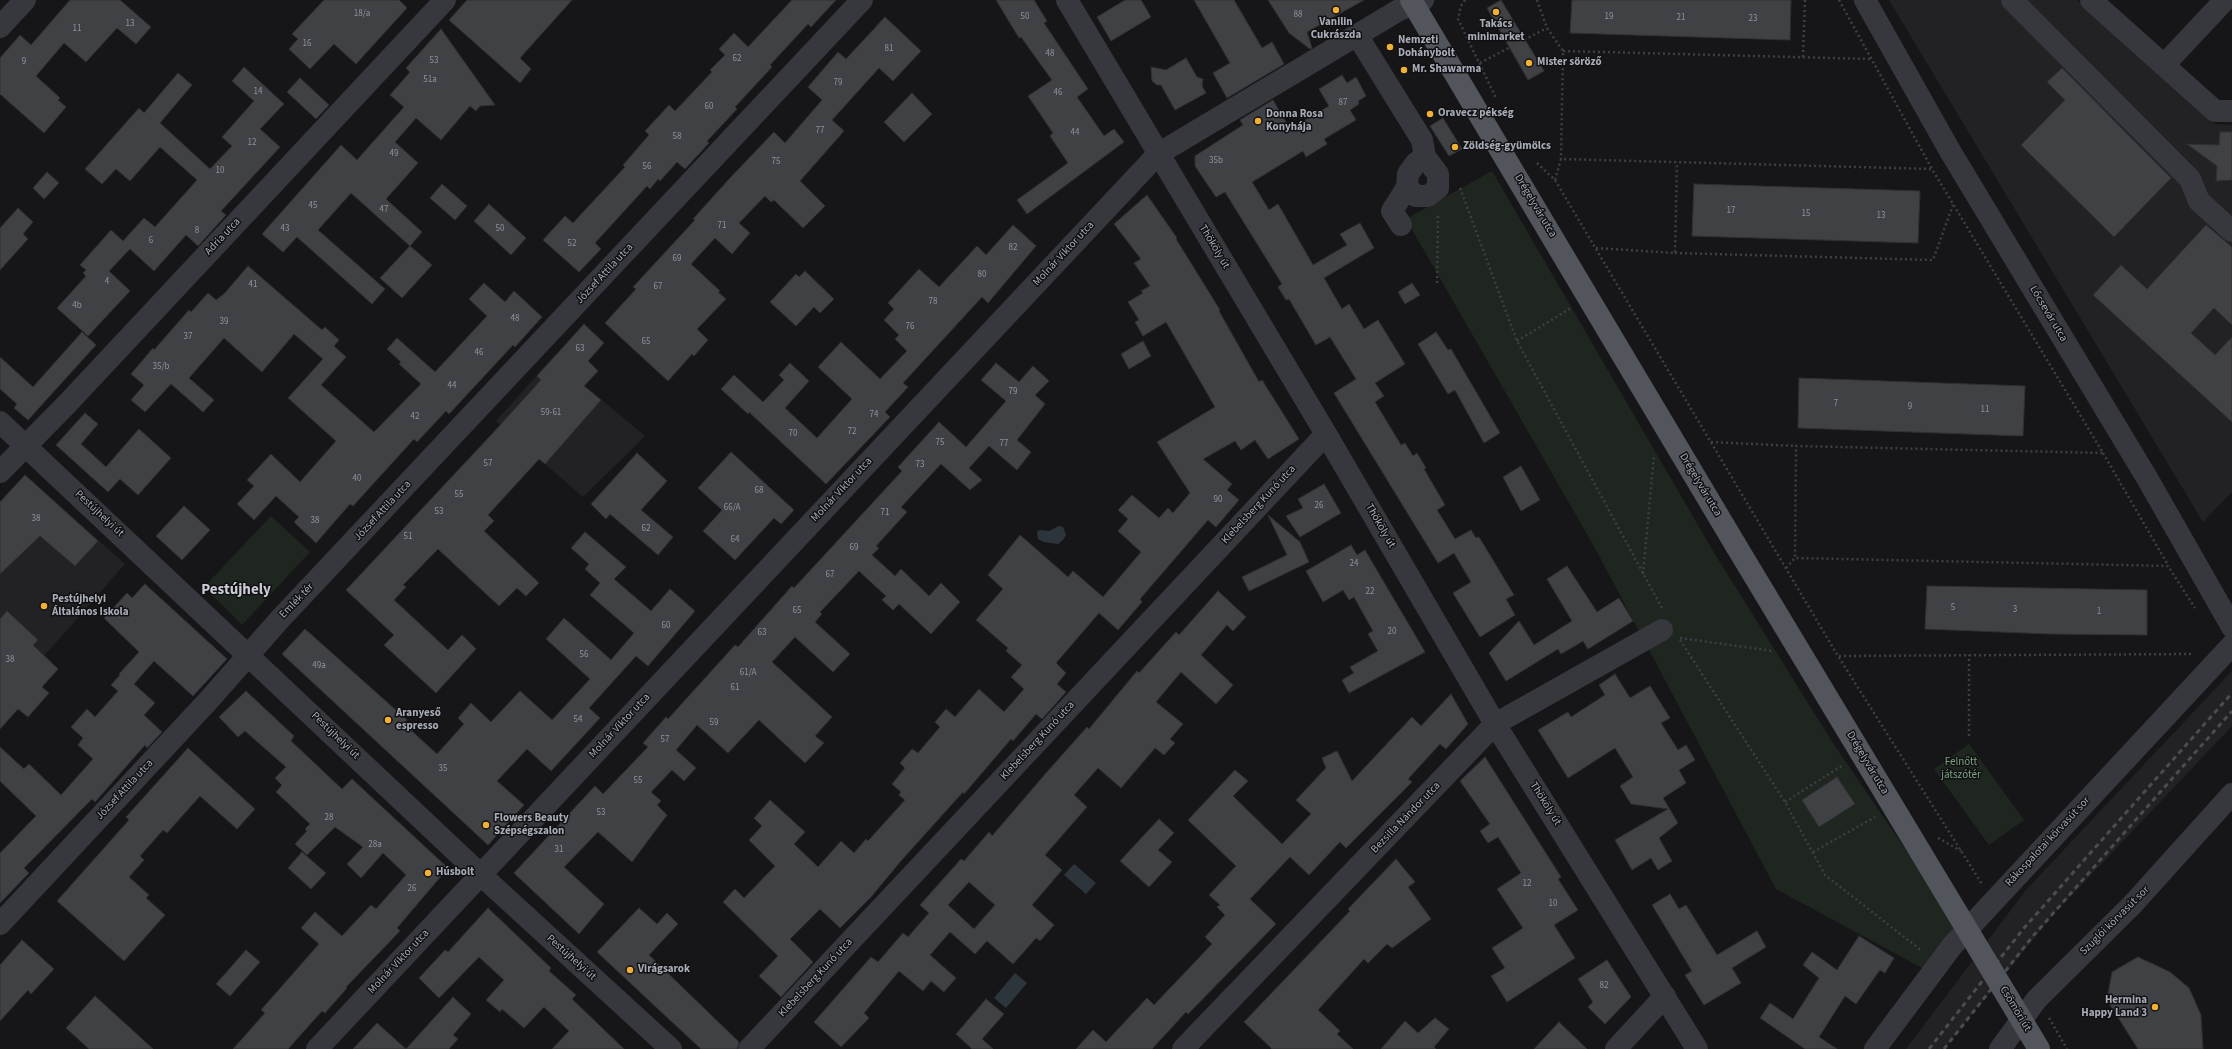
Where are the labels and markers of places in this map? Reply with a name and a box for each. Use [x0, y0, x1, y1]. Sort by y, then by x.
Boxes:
marker: Vanilin Cukrászda [1331, 5, 1341, 15]
marker: Takács minimarket [1491, 7, 1501, 17]
place label: Vanilin Cukrászda [1311, 16, 1361, 42]
place label: Takács minimarket [1468, 18, 1524, 44]
place label: Nemzeti Dohánybolt [1398, 34, 1455, 60]
marker: Nemzeti Dohánybolt [1385, 42, 1395, 52]
place label: Mister söröző [1537, 56, 1602, 70]
marker: Mister söröző [1524, 58, 1534, 68]
place label: Mr. Shawarma [1412, 63, 1481, 77]
marker: Mr. Shawarma [1399, 65, 1409, 75]
place label: Oravecz pékség [1438, 107, 1514, 121]
place label: Donna Rosa Konyhája [1266, 108, 1323, 134]
marker: Oravecz pékség [1425, 109, 1435, 119]
marker: Donna Rosa Konyhája [1253, 116, 1263, 126]
place label: Zöldség-gyümölcs [1463, 140, 1551, 154]
marker: Zöldség-gyümölcs [1450, 142, 1460, 152]
place label: Pestújhelyi Általános Iskola [52, 593, 129, 619]
marker: Pestújhelyi Általános Iskola [39, 601, 49, 611]
place label: Aranyeső espresso [396, 707, 441, 733]
marker: Aranyeső espresso [383, 715, 393, 725]
place label: Flowers Beauty Szépségszalon [494, 812, 569, 838]
marker: Flowers Beauty Szépségszalon [481, 820, 491, 830]
place label: Húsbolt [436, 866, 474, 880]
marker: Húsbolt [423, 868, 433, 878]
place label: Virágsarok [638, 963, 690, 977]
marker: Virágsarok [625, 965, 635, 975]
place label: Hermina Happy Land 3 [2081, 994, 2147, 1020]
marker: Hermina Happy Land 3 [2150, 1002, 2160, 1012]

